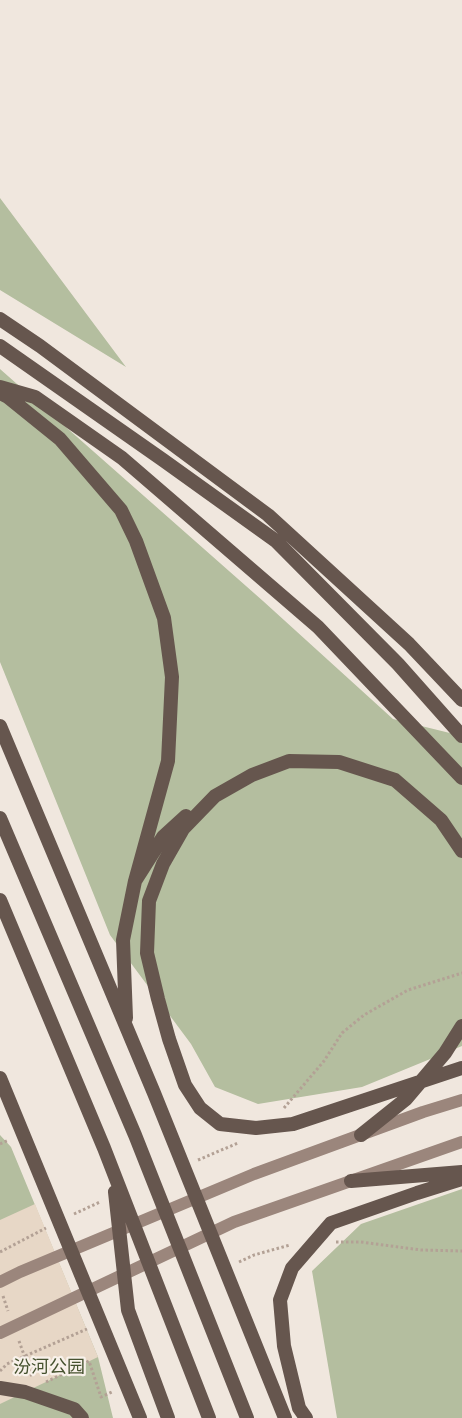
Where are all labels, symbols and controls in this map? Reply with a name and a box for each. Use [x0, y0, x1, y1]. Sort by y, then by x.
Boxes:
park label: 汾河公园 [13, 1357, 85, 1379]

